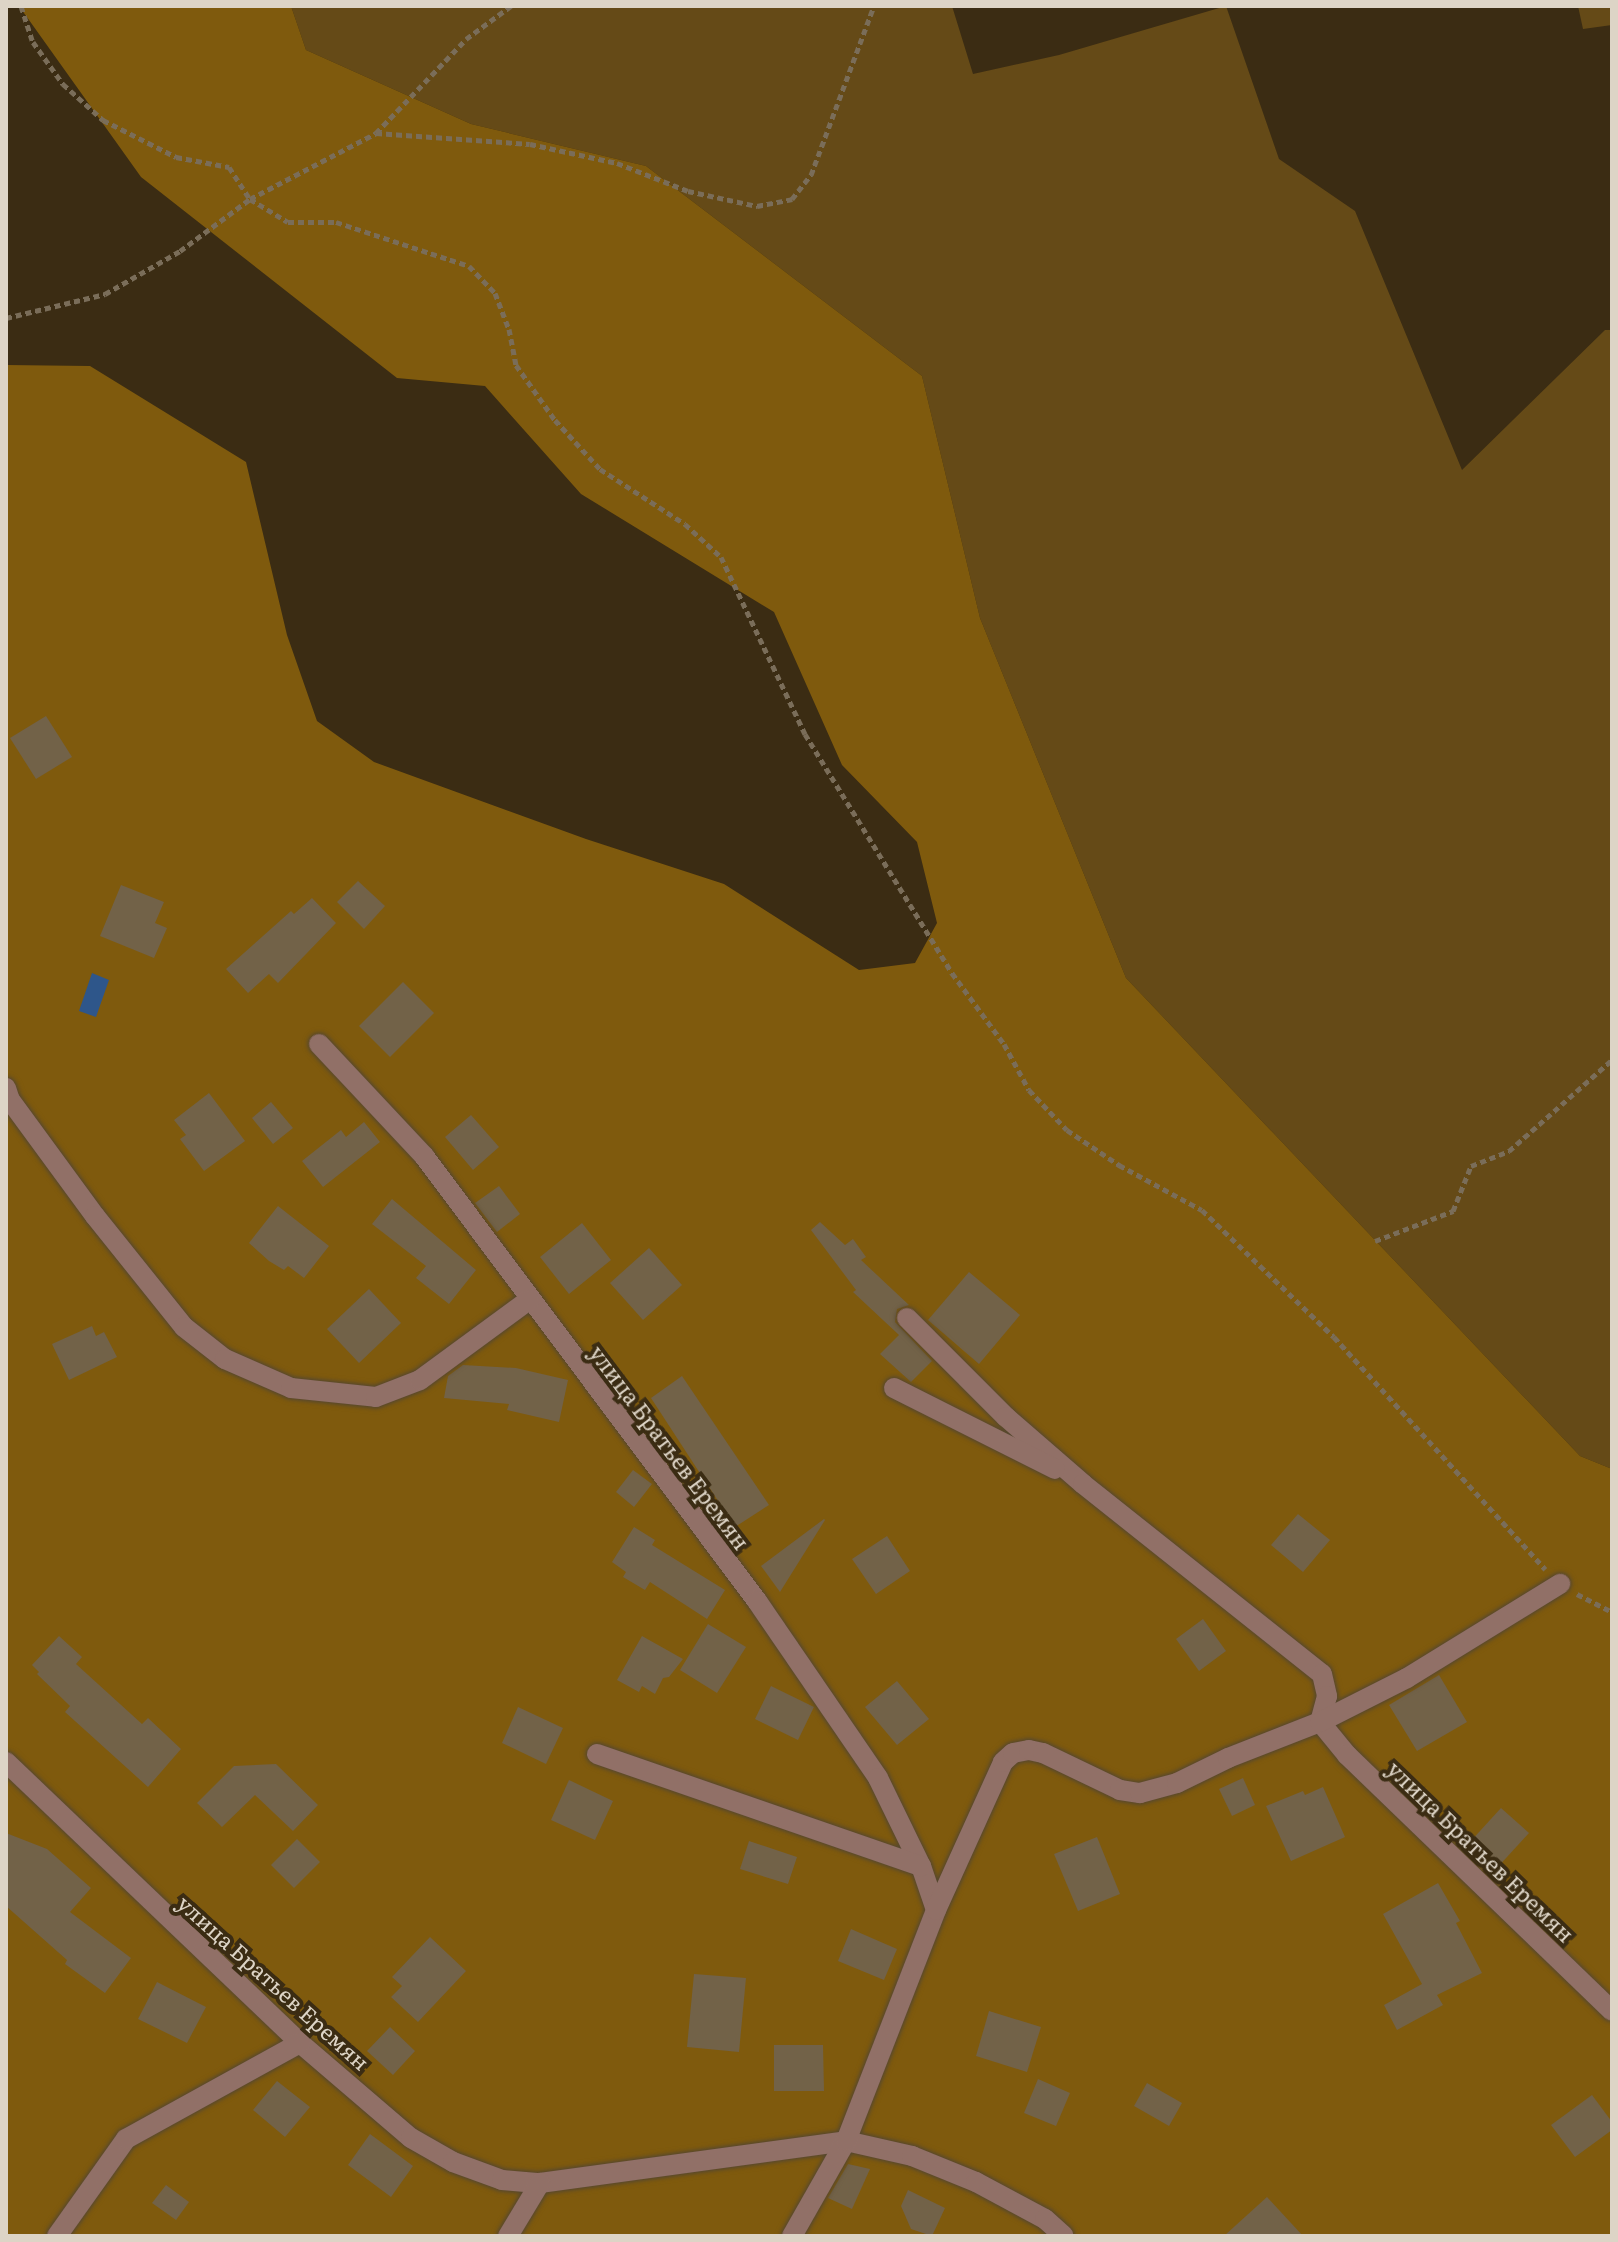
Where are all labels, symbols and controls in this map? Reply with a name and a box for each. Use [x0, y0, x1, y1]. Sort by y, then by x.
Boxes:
street label: улица Братьев Еремян [585, 1340, 755, 1554]
street label: улица Братьев Еремян [1382, 1755, 1580, 1947]
street label: улица Братьев Еремян [173, 1889, 375, 2075]

